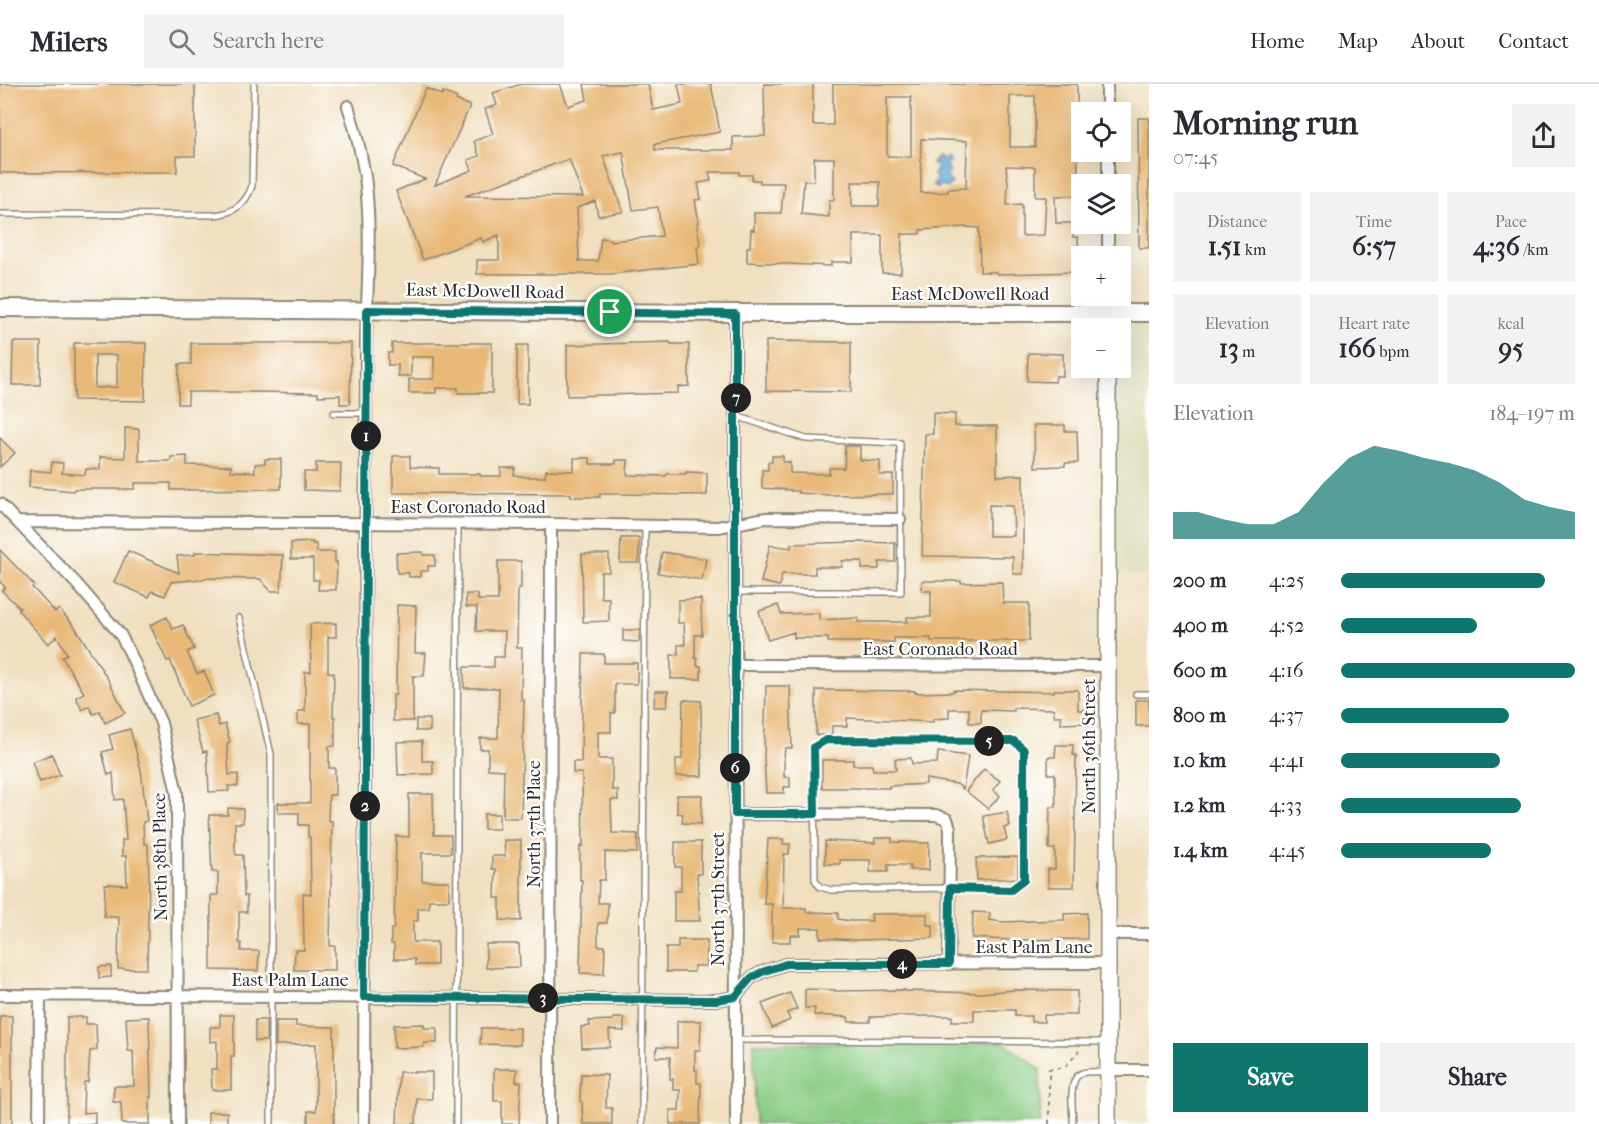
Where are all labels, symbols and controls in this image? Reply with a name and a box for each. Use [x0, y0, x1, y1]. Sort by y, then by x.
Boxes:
search box [144, 14, 564, 68]
text: Milers [30, 25, 108, 58]
icon: search [165, 25, 198, 58]
text: Search here [213, 28, 324, 54]
text: Home [1250, 29, 1305, 53]
text: Map [1338, 29, 1378, 53]
text: About [1411, 29, 1465, 53]
text: Contact [1498, 29, 1569, 53]
map controls [1071, 102, 1131, 378]
button: locate [1071, 102, 1131, 162]
text: Morning run [1173, 104, 1358, 143]
button: share [1512, 104, 1575, 167]
text: 07:45 [1173, 146, 1218, 169]
button: layers [1071, 174, 1131, 234]
text: Distance [1207, 212, 1267, 231]
text: Time [1356, 212, 1392, 231]
text: Pace [1495, 212, 1527, 231]
text: 1.51 [1208, 231, 1241, 262]
text: 6:57 [1352, 231, 1396, 262]
text: 4:36 [1473, 231, 1520, 262]
text: km [1241, 240, 1266, 259]
text: /km [1520, 240, 1549, 259]
button: + [1071, 246, 1131, 306]
street label: East McDowell Road [405, 280, 565, 303]
street label: East McDowell Road [891, 284, 1050, 305]
pin [584, 286, 635, 337]
icon: arrive [593, 295, 626, 328]
text: Elevation [1205, 314, 1269, 333]
text: Heart rate [1338, 314, 1410, 333]
text: kcal [1498, 314, 1524, 333]
button: − [1071, 318, 1131, 378]
text: 13 [1219, 333, 1239, 364]
text: 166 [1338, 333, 1376, 364]
text: 95 [1499, 333, 1523, 364]
text: m [1239, 342, 1255, 361]
text: bpm [1376, 342, 1410, 361]
pin: 7 [721, 383, 751, 413]
text: 7 [732, 388, 740, 407]
text: Elevation [1173, 402, 1254, 425]
text: 184–197 m [1489, 402, 1575, 425]
pin: 1 [351, 421, 381, 451]
text: 1 [363, 426, 369, 445]
street label: East Coronado Road [390, 497, 546, 518]
text: 200 m [1173, 569, 1226, 592]
text: 4:25 [1269, 569, 1305, 592]
text: 400 m [1173, 614, 1228, 637]
text: 4:52 [1269, 614, 1305, 637]
street label: East Coronado Road [862, 639, 1018, 660]
text: 600 m [1173, 659, 1227, 682]
text: 4:16 [1269, 659, 1304, 682]
street label: North 36th Street [1079, 678, 1100, 814]
text: 800 m [1173, 704, 1226, 727]
text: 4:37 [1269, 704, 1304, 727]
pin: 5 [974, 726, 1004, 756]
text: 5 [986, 731, 992, 750]
text: 1.0 km [1173, 749, 1226, 772]
text: 4:41 [1269, 749, 1305, 772]
pin: 6 [720, 753, 750, 783]
text: 6 [731, 758, 739, 777]
street label: North 37th Place [524, 760, 545, 888]
pin: 2 [350, 791, 380, 821]
street label: North 38th Place [149, 793, 172, 921]
text: 1.2 km [1173, 794, 1226, 817]
text: 4:33 [1269, 794, 1302, 817]
text: 2 [361, 796, 369, 815]
street label: North 37th Street [708, 831, 729, 966]
text: 1.4 km [1173, 839, 1228, 862]
text: 4:45 [1269, 839, 1306, 862]
street label: East Palm Lane [975, 937, 1093, 958]
pin: 4 [887, 949, 917, 979]
text: 4 [897, 954, 907, 973]
street label: East Palm Lane [231, 970, 349, 991]
pin: 3 [528, 983, 558, 1013]
text: 3 [540, 988, 546, 1007]
button: Save [1173, 1043, 1368, 1112]
button: Share [1380, 1043, 1575, 1112]

